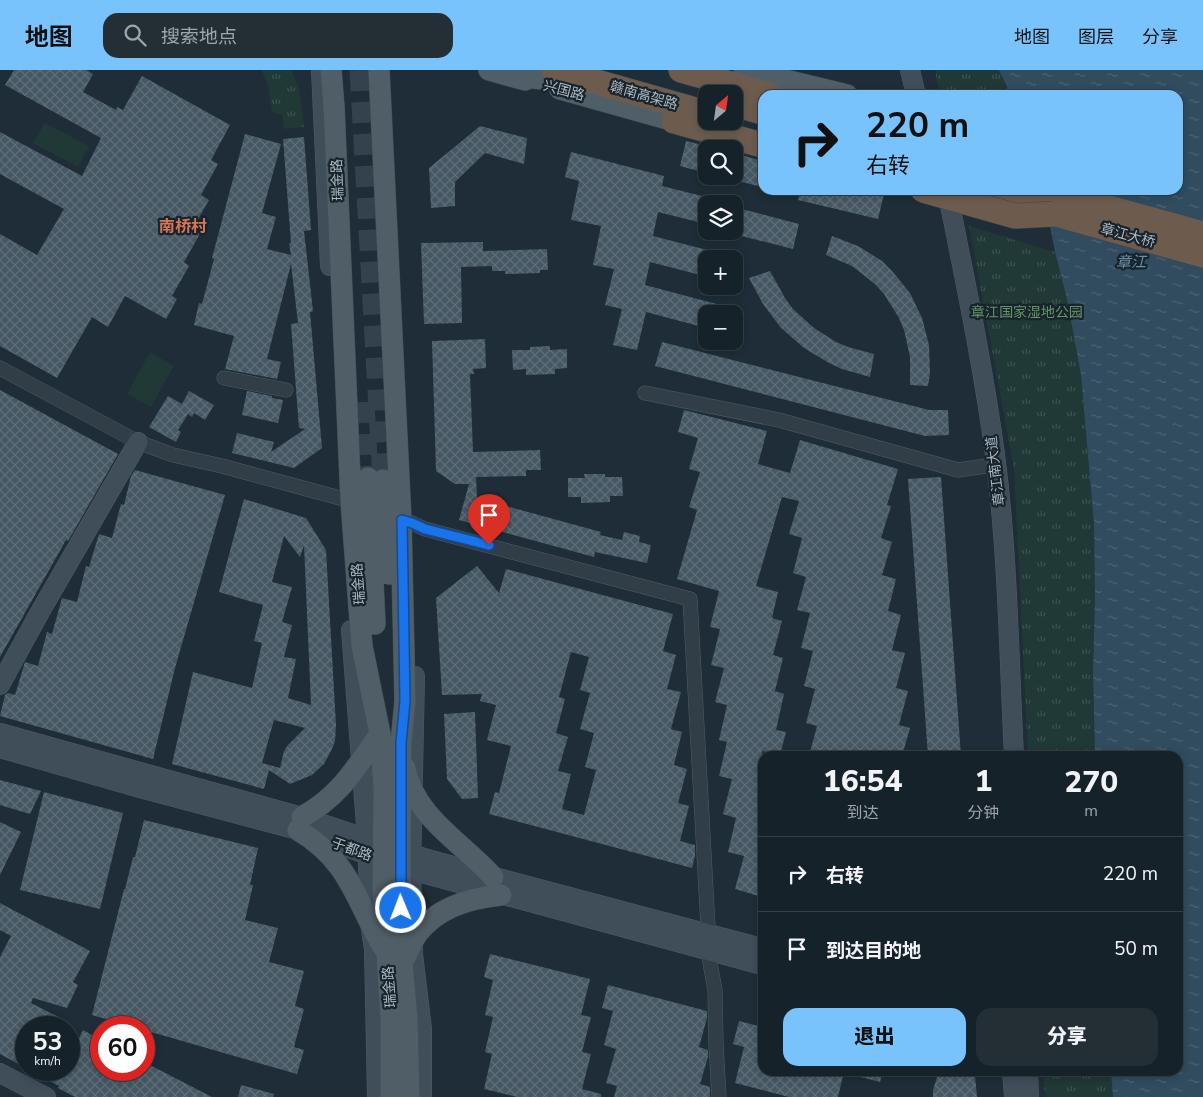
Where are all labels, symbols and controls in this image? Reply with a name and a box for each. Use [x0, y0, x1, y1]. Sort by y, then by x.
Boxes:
search box [103, 13, 453, 58]
text: 地图 [25, 21, 73, 53]
icon: search [121, 21, 149, 49]
text: 搜索地点 [161, 24, 237, 50]
text: 地图 [1014, 25, 1050, 49]
text: 图层 [1078, 25, 1114, 49]
text: 分享 [1142, 25, 1178, 49]
street label: 兴国路 [541, 76, 587, 105]
street label: 赣南高架路 [608, 77, 680, 114]
north arrow [698, 85, 742, 130]
map controls [698, 85, 743, 350]
text: 220 m [866, 102, 969, 149]
icon: right [783, 110, 848, 175]
button: search [698, 140, 743, 185]
text: 右转 [866, 151, 910, 181]
street label: 瑞金路 [327, 159, 348, 201]
button: layers [698, 195, 743, 240]
district label: 南桥村 [159, 216, 207, 238]
street label: 章江大桥 [1098, 219, 1157, 252]
button: + [698, 250, 743, 295]
water label: 章江 [1116, 252, 1148, 272]
park label: 章江国家湿地公园 [971, 303, 1083, 322]
button: − [698, 305, 743, 350]
street label: 章江南大道 [982, 435, 1009, 507]
pin [468, 494, 510, 545]
icon: arrive [475, 501, 503, 529]
street label: 瑞金路 [348, 562, 369, 606]
text: 16:54 [823, 761, 903, 802]
text: 1 [974, 761, 992, 802]
text: 270 [1064, 762, 1118, 803]
text: m [1084, 800, 1098, 822]
text: 到达 [847, 802, 879, 824]
text: 分钟 [967, 802, 999, 824]
street label: 于都路 [329, 833, 375, 866]
icon: right [783, 860, 811, 888]
text: 220 m [1103, 861, 1158, 887]
text: 右转 [826, 863, 864, 889]
position arrow [374, 881, 426, 933]
icon: arrive [783, 935, 811, 963]
text: 50 m [1114, 936, 1158, 962]
text: 到达目的地 [826, 938, 921, 964]
street label: 瑞金路 [379, 965, 400, 1009]
button: 退出 [783, 1008, 966, 1066]
button: 分享 [976, 1008, 1158, 1066]
speed limit sign: 60 [90, 1016, 155, 1081]
text: 53 [32, 1025, 63, 1059]
text: km/h [34, 1053, 61, 1069]

